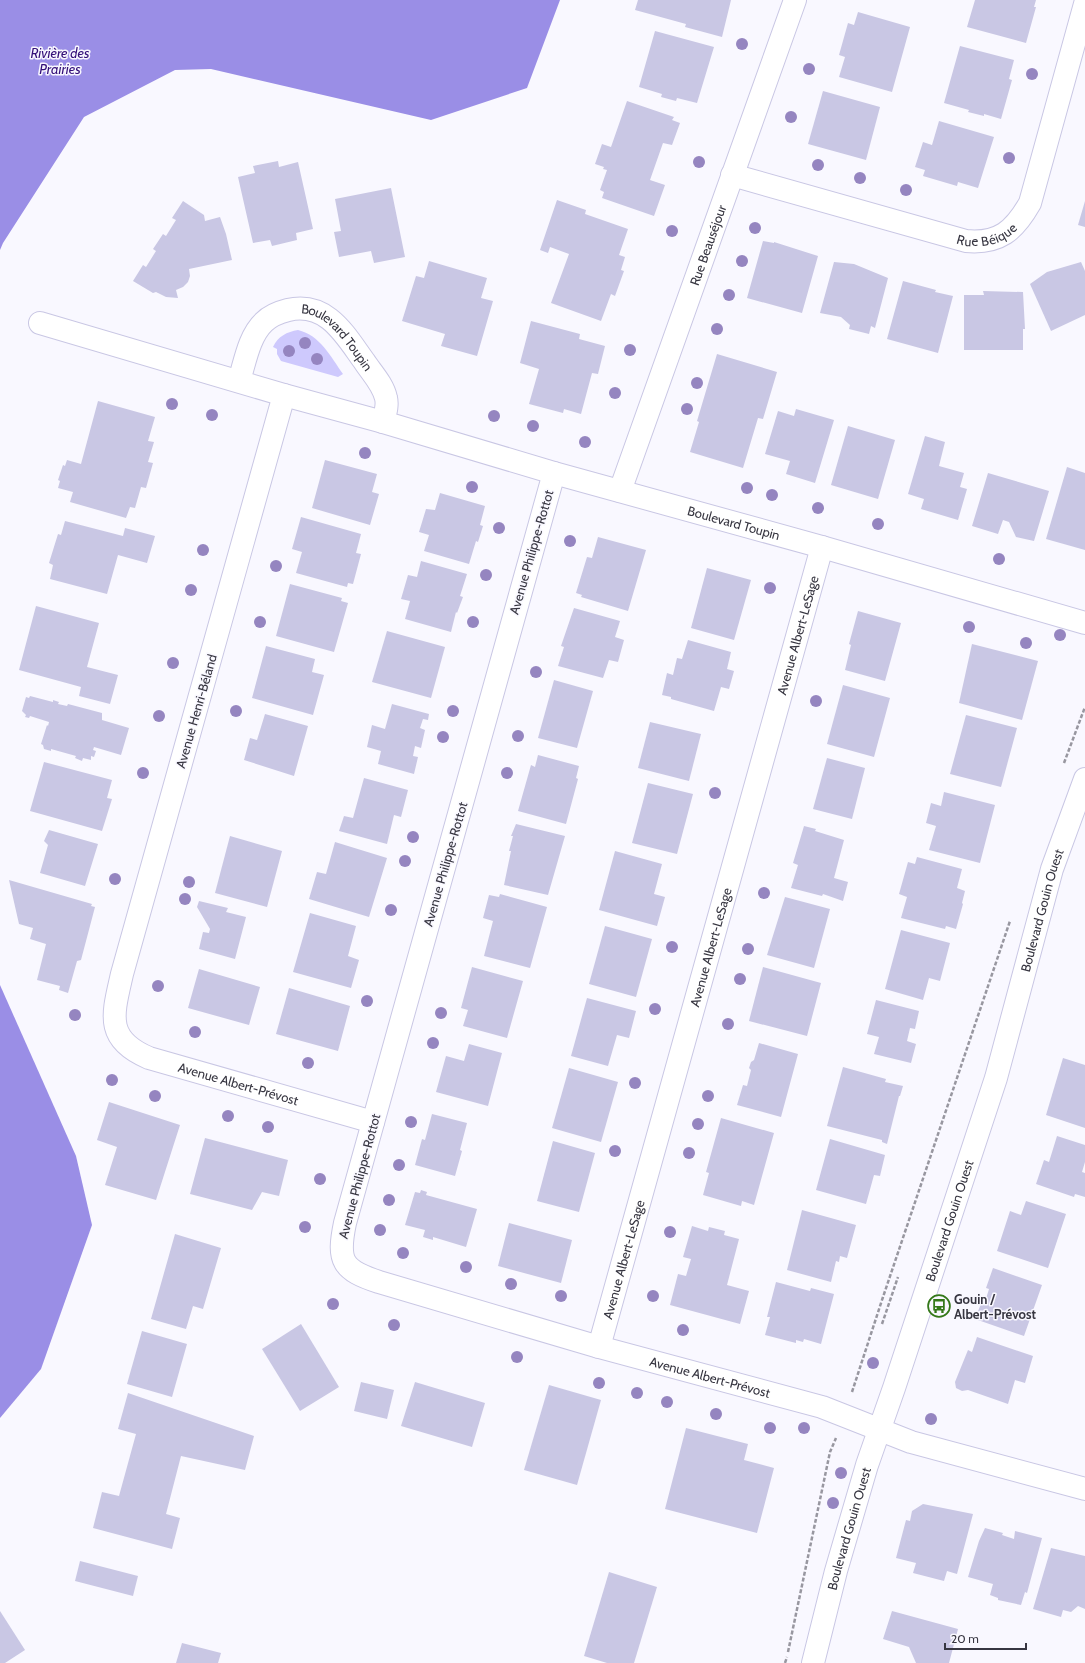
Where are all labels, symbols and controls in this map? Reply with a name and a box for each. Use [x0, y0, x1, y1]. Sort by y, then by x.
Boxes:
water label: Rivière des Prairies [31, 44, 90, 78]
street label: Rue Beauséjour [686, 202, 730, 288]
street label: Rue Béique [955, 219, 1020, 249]
street label: Boulevard Toupin [301, 300, 376, 374]
street label: Avenue Philippe-Rottot [506, 487, 557, 616]
street label: Boulevard Toupin [686, 502, 782, 543]
street label: Avenue Albert-LeSage [773, 573, 822, 696]
street label: Avenue Henri-Béland [172, 652, 220, 770]
street label: Avenue Philippe-Rottot [420, 799, 471, 928]
street label: Boulevard Gouin Ouest [1017, 846, 1067, 973]
street label: Avenue Albert-LeSage [686, 886, 735, 1009]
street label: Avenue Albert-Prévost [176, 1059, 301, 1108]
street label: Avenue Philippe-Rottot [335, 1111, 384, 1240]
street label: Boulevard Gouin Ouest [922, 1157, 977, 1283]
street label: Avenue Albert-LeSage [599, 1198, 648, 1321]
place label: Gouin / Albert-Prévost [954, 1291, 1036, 1322]
bus stop icon: Gouin / Albert-Prévost [926, 1293, 952, 1319]
street label: Avenue Albert-Prévost [648, 1353, 773, 1401]
street label: Boulevard Gouin Ouest [824, 1465, 874, 1592]
scale bar [945, 1625, 1026, 1651]
text: 20 m [951, 1631, 979, 1646]

